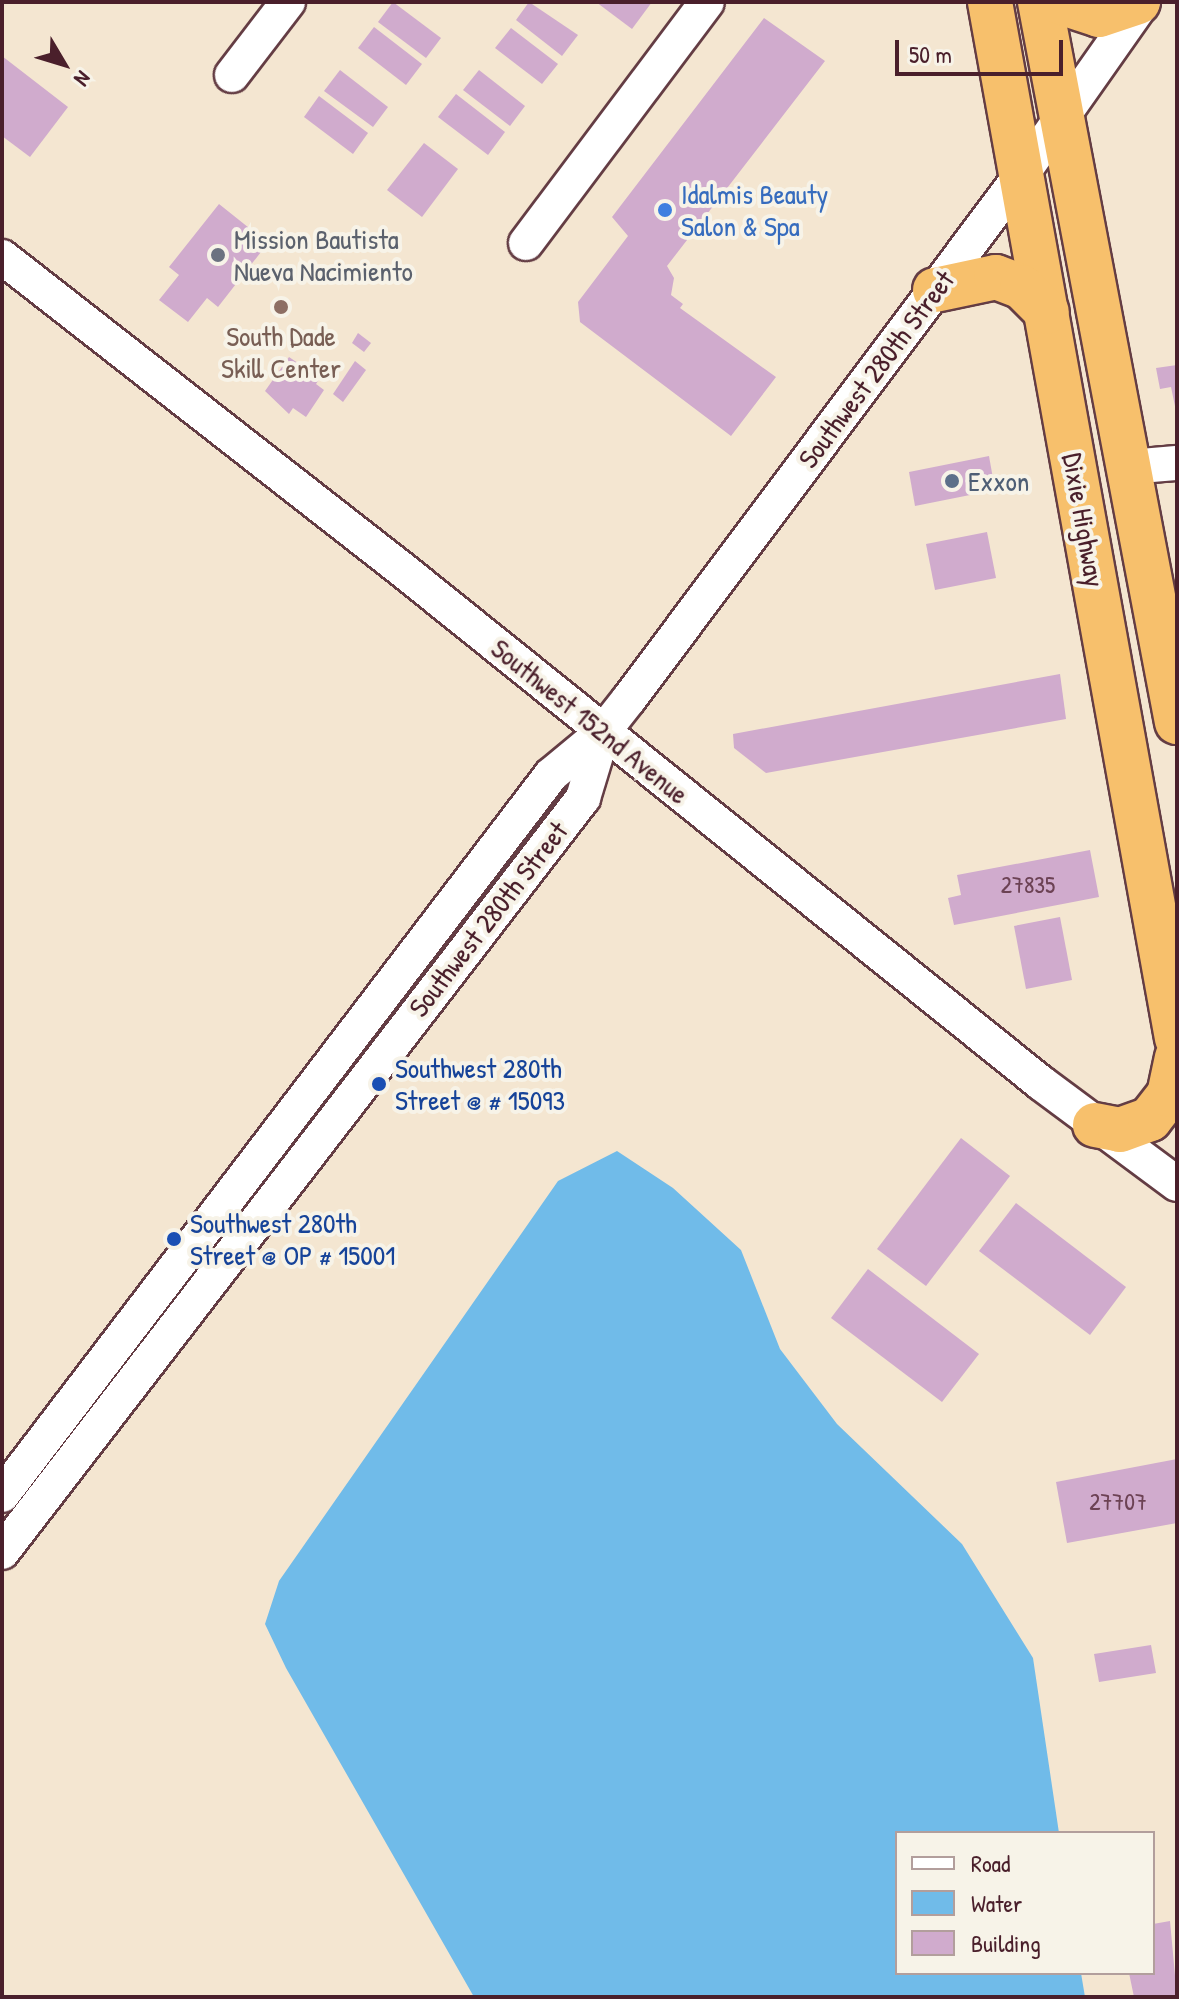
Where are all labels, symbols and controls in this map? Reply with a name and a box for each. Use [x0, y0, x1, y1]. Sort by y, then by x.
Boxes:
north arrow [24, 24, 104, 104]
scale bar [899, 24, 1067, 74]
text: 50 m [909, 38, 952, 70]
text: N [67, 65, 98, 93]
place label: Idalmis Beauty Salon & Spa [681, 177, 828, 243]
marker: Idalmis Beauty Salon & Spa [656, 201, 674, 219]
place label: Mission Bautista Nueva Nacimiento [234, 222, 413, 288]
marker: Mission Bautista Nueva Nacimiento [209, 246, 227, 264]
street label: Southwest 280th Street [791, 264, 961, 474]
marker: South Dade Skill Center [272, 298, 290, 316]
place label: South Dade Skill Center [221, 319, 341, 385]
street label: Dixie Highway [1056, 450, 1112, 590]
place label: Exxon [968, 464, 1029, 498]
marker: Exxon [943, 472, 961, 490]
street label: Southwest 152nd Avenue [485, 631, 695, 811]
street label: Southwest 280th Street [401, 815, 575, 1023]
house number: 27835 [1001, 871, 1055, 899]
place label: Southwest 280th Street @ # 15093 [395, 1051, 565, 1117]
marker: Southwest 280th Street @ # 15093 [370, 1075, 388, 1093]
place label: Southwest 280th Street @ OP # 15001 [190, 1206, 395, 1272]
marker: Southwest 280th Street @ OP # 15001 [165, 1230, 183, 1248]
house number: 27707 [1089, 1488, 1147, 1516]
legend [895, 1831, 1155, 1975]
text: Road [971, 1847, 1010, 1879]
text: Water [971, 1887, 1022, 1919]
text: Building [971, 1927, 1041, 1959]

